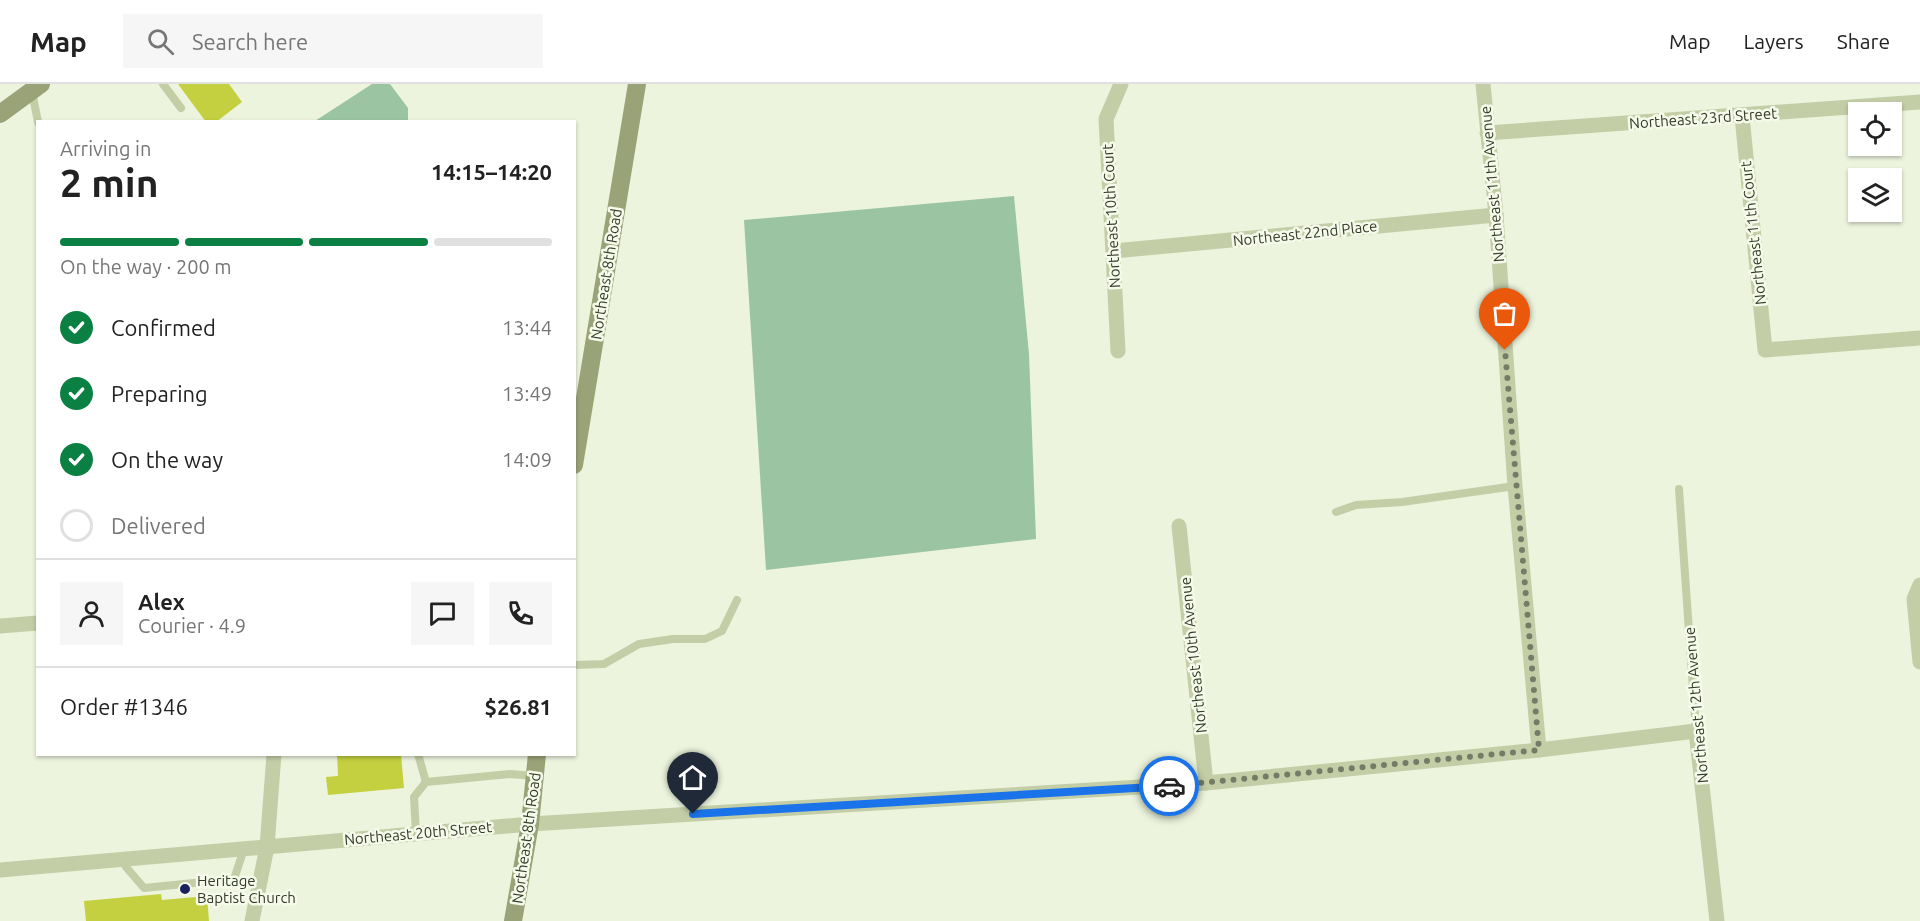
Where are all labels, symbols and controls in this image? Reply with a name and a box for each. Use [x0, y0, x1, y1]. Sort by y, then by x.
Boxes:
search box [123, 14, 543, 68]
icon: search [144, 25, 177, 58]
text: Map [30, 26, 87, 57]
text: Search here [192, 29, 308, 54]
text: Map [1669, 29, 1710, 53]
text: Layers [1743, 29, 1804, 53]
text: Share [1837, 29, 1890, 53]
map controls [1848, 102, 1902, 222]
button: locate [1848, 102, 1902, 156]
street label: Northeast 23rd Street [1629, 104, 1778, 132]
street label: Northeast 11th Avenue [1477, 105, 1507, 263]
text: Arriving in [60, 137, 151, 160]
street label: Northeast 10th Court [1099, 143, 1123, 289]
text: 14:15–14:20 [431, 159, 552, 184]
street label: Northeast 11th Court [1737, 160, 1769, 306]
text: 2 min [60, 161, 159, 204]
button: layers [1848, 168, 1902, 222]
street label: Northeast 8th Road [587, 207, 625, 341]
street label: Northeast 22nd Place [1232, 217, 1378, 249]
text: On the way · 200 m [60, 255, 232, 278]
pin [1479, 288, 1530, 350]
icon: bag [1488, 297, 1521, 330]
icon: check [60, 311, 93, 344]
text: Confirmed [111, 315, 216, 340]
text: 13:44 [502, 316, 552, 339]
icon: check [60, 377, 93, 410]
text: Preparing [111, 381, 208, 406]
text: 13:49 [502, 382, 552, 405]
icon: check [60, 443, 93, 476]
text: On the way [111, 447, 223, 472]
text: 14:09 [502, 448, 552, 471]
text: Delivered [111, 513, 206, 538]
street label: Northeast 10th Avenue [1176, 576, 1210, 734]
button: person [60, 582, 123, 645]
button: chat [411, 582, 474, 645]
button: phone [489, 582, 552, 645]
text: Alex [138, 589, 185, 614]
text: Courier · 4.9 [138, 614, 246, 637]
street label: Northeast 12th Avenue [1681, 626, 1711, 784]
text: Order #1346 [60, 694, 188, 719]
text: $26.81 [485, 694, 552, 719]
pin [667, 752, 718, 814]
courier [1139, 756, 1199, 816]
icon: home [676, 761, 709, 794]
icon: car [1153, 770, 1186, 803]
street label: Northeast 8th Road [508, 771, 544, 905]
street label: Northeast 20th Street [343, 818, 493, 848]
place label: Heritage Baptist Church [197, 872, 296, 906]
marker: Heritage Baptist Church [178, 882, 192, 896]

